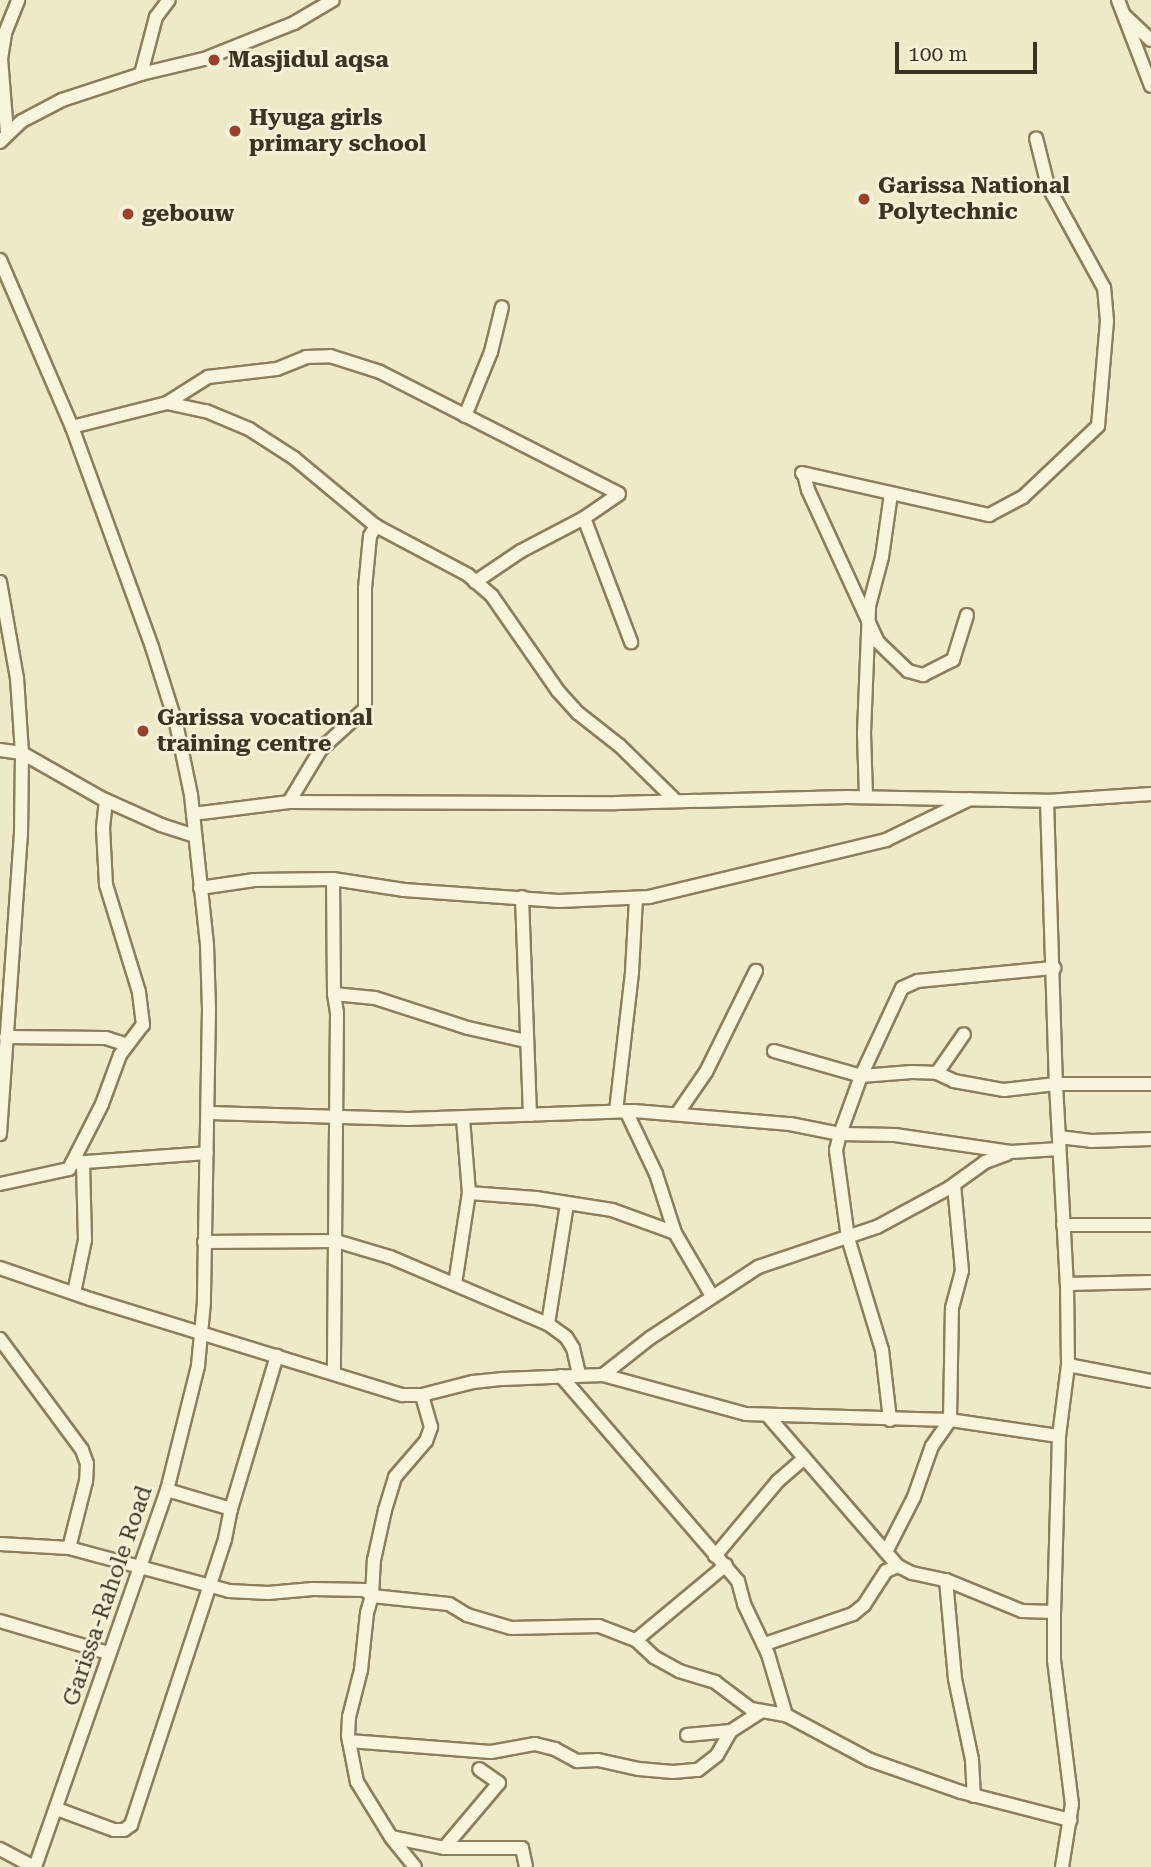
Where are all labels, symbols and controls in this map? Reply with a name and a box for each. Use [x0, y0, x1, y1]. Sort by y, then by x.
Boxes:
scale bar [899, 28, 1041, 72]
text: 100 m [908, 42, 968, 66]
place label: Masjidul aqsa [228, 46, 389, 74]
marker: Masjidul aqsa [206, 52, 222, 68]
place label: Hyuga girls primary school [249, 104, 426, 158]
marker: Hyuga girls primary school [227, 123, 243, 139]
place label: Garissa National Polytechnic [878, 172, 1070, 226]
marker: Garissa National Polytechnic [856, 191, 872, 207]
place label: gebouw [142, 200, 234, 228]
marker: gebouw [120, 206, 136, 222]
place label: Garissa vocational training centre [157, 704, 373, 758]
marker: Garissa vocational training centre [135, 723, 151, 739]
street label: Garissa-Rahole Road [57, 1482, 159, 1710]

